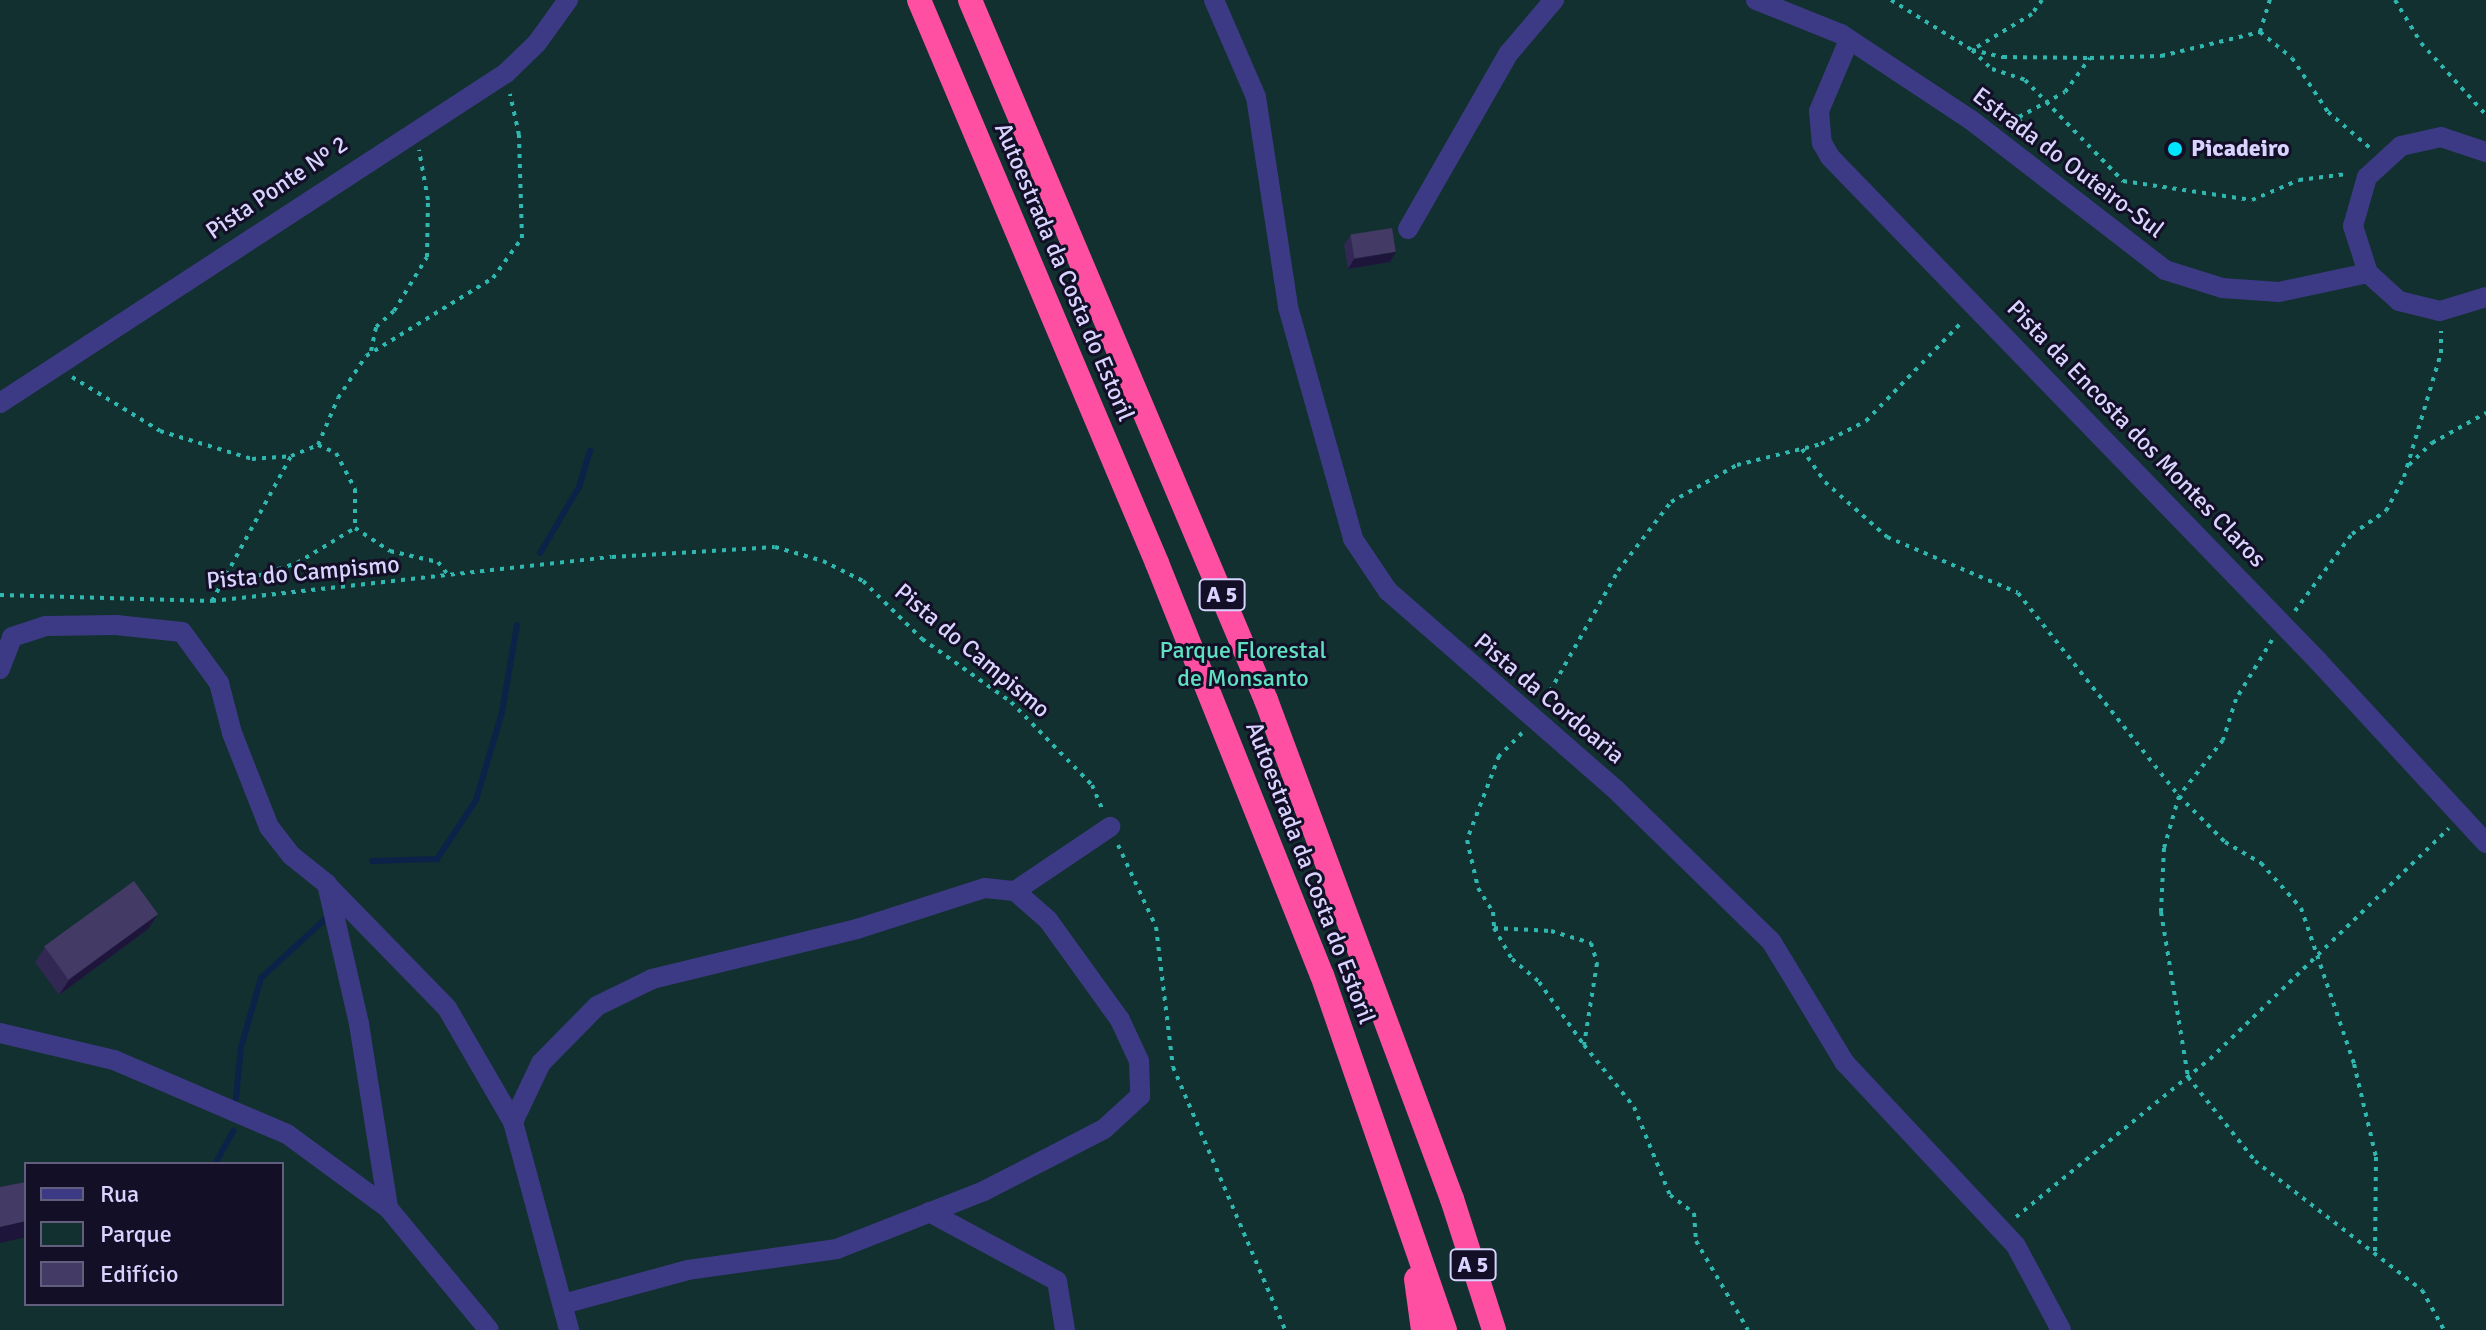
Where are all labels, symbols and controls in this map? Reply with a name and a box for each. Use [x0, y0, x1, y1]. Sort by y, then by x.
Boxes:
street label: Estrada do Outeiro-Sul [1967, 82, 2169, 244]
street label: Autoestrada da Costa do Estoril [988, 118, 1140, 426]
street label: Pista Ponte Nº 2 [201, 130, 353, 246]
place label: Picadeiro [2191, 135, 2290, 163]
marker: Picadeiro [2166, 140, 2184, 158]
street label: Pista da Encosta dos Montes Claros [2000, 294, 2272, 574]
street label: Pista do Campismo [205, 550, 401, 596]
road number: A 5 [1198, 577, 1246, 613]
street label: Pista do Campismo [888, 578, 1056, 724]
street label: Pista da Cordoaria [1468, 628, 1630, 770]
park label: Parque Florestal de Monsanto [1159, 637, 1327, 693]
street label: Autoestrada da Costa do Estoril [1239, 718, 1381, 1028]
legend [24, 1162, 284, 1306]
text: Rua [100, 1179, 139, 1209]
text: Parque [100, 1219, 172, 1249]
road number: A 5 [1449, 1247, 1497, 1283]
text: Edifício [100, 1259, 178, 1289]

